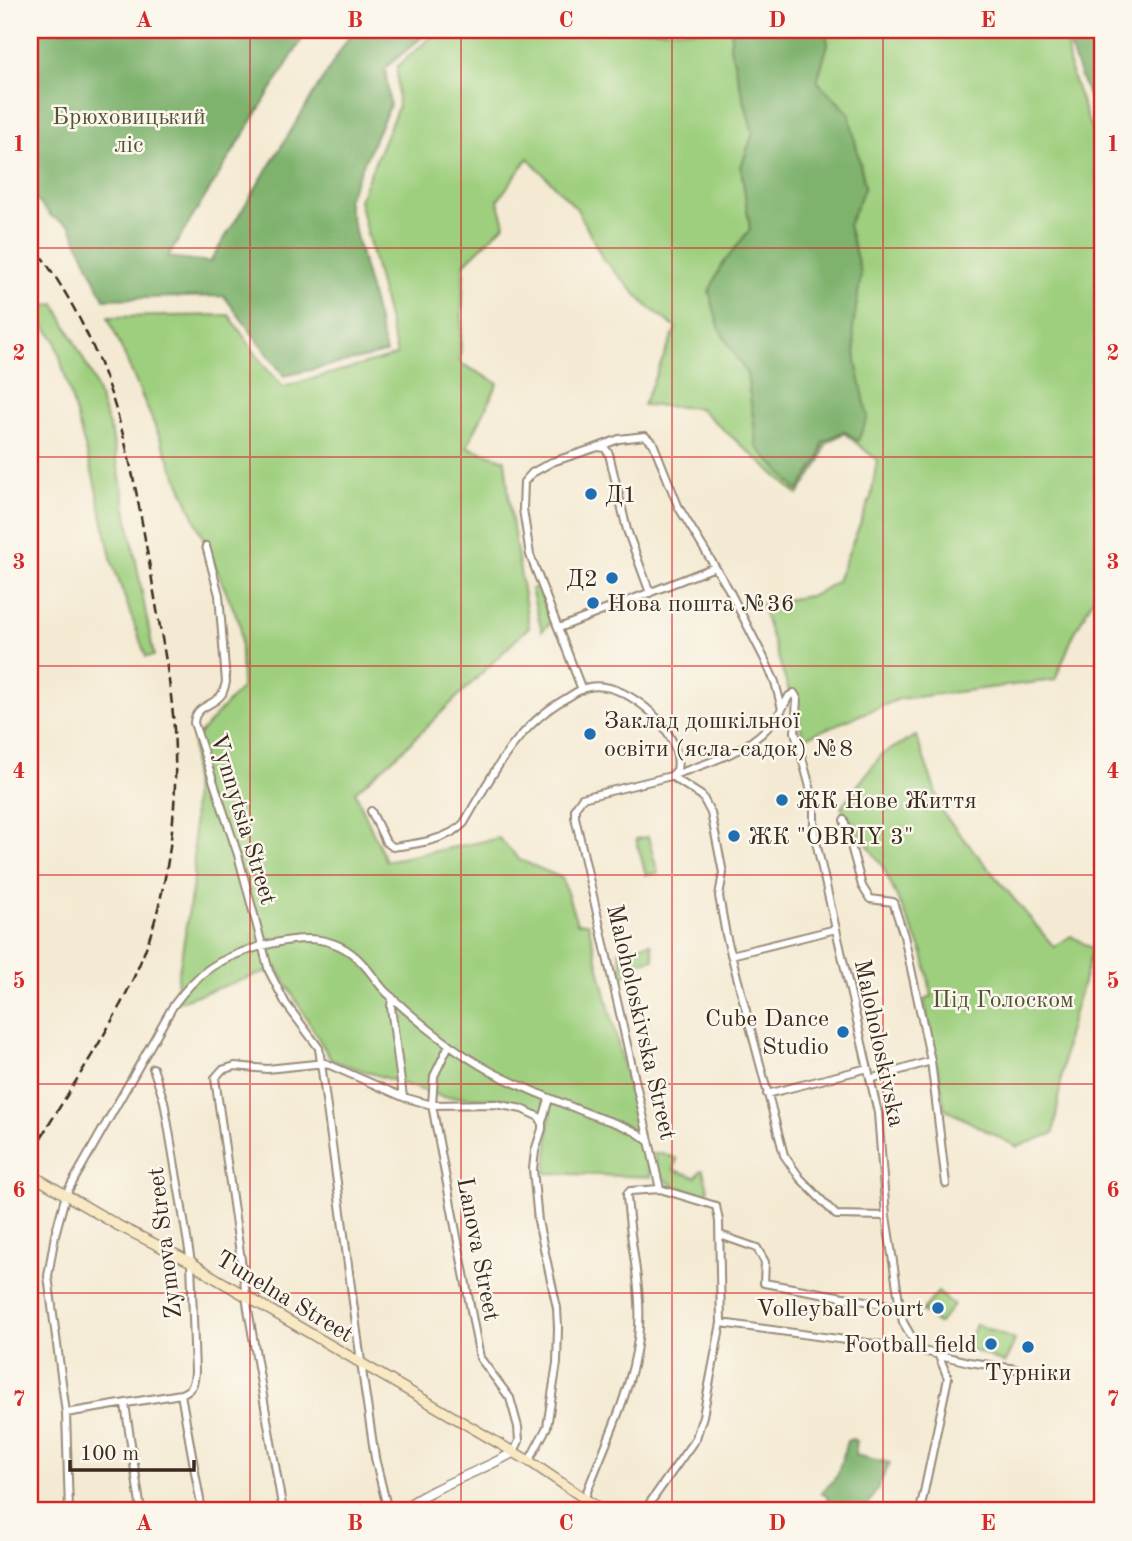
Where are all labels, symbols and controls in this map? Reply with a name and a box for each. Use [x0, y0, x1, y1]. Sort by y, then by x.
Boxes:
text: A [135, 9, 153, 32]
text: B [347, 9, 363, 32]
text: C [558, 9, 574, 32]
text: D [768, 9, 786, 32]
text: E [980, 9, 996, 32]
park label: Брюховицький ліс [52, 106, 206, 158]
text: 1 [12, 133, 26, 156]
text: 1 [1106, 133, 1120, 156]
text: 2 [12, 342, 26, 365]
text: 2 [1106, 342, 1120, 365]
place label: Д1 [605, 484, 637, 508]
marker: Д1 [583, 486, 599, 502]
text: 3 [12, 551, 26, 574]
text: 3 [1106, 551, 1120, 574]
place label: Д2 [566, 568, 598, 592]
marker: Д2 [604, 570, 620, 586]
place label: Нова пошта №36 [607, 593, 795, 617]
marker: Нова пошта №36 [585, 595, 601, 611]
place label: Заклад дошкільної освіти (ясла-садок) №8 [604, 710, 853, 762]
marker: Заклад дошкільної освіти (ясла-садок) №8 [582, 726, 598, 742]
street label: Vynnytsia Street [205, 731, 279, 908]
text: 4 [12, 760, 26, 783]
text: 4 [1106, 760, 1120, 783]
place label: ЖК Нове Життя [796, 790, 977, 814]
marker: ЖК Нове Життя [774, 792, 790, 808]
place label: ЖК "OBRIY 3" [748, 826, 913, 850]
marker: ЖК "OBRIY 3" [726, 828, 742, 844]
street label: Maloholoskivska Street [601, 902, 679, 1143]
street label: Maloholoskivska [849, 958, 908, 1129]
text: 5 [12, 970, 26, 993]
text: 5 [1106, 970, 1120, 993]
park label: Під Голоском [932, 989, 1074, 1013]
place label: Cube Dance Studio [705, 1008, 829, 1060]
marker: Cube Dance Studio [835, 1024, 851, 1040]
street label: Zymova Street [145, 1166, 187, 1320]
street label: Lanova Street [451, 1175, 503, 1323]
text: 6 [12, 1179, 26, 1202]
text: 6 [1106, 1179, 1120, 1202]
street label: Tunelna Street [211, 1247, 357, 1348]
place label: Volleyball Court [756, 1298, 924, 1322]
marker: Volleyball Court [930, 1300, 946, 1316]
place label: Football field [844, 1334, 977, 1358]
marker: Football field [983, 1336, 999, 1352]
marker: Турніки [1020, 1339, 1036, 1355]
place label: Турніки [985, 1362, 1071, 1386]
text: 7 [12, 1388, 26, 1411]
text: 7 [1106, 1388, 1120, 1411]
scale bar [70, 1429, 194, 1473]
text: 100 m [80, 1444, 139, 1465]
text: A [135, 1512, 153, 1535]
text: B [347, 1512, 363, 1535]
text: C [558, 1512, 574, 1535]
text: D [768, 1512, 786, 1535]
text: E [980, 1512, 996, 1535]

